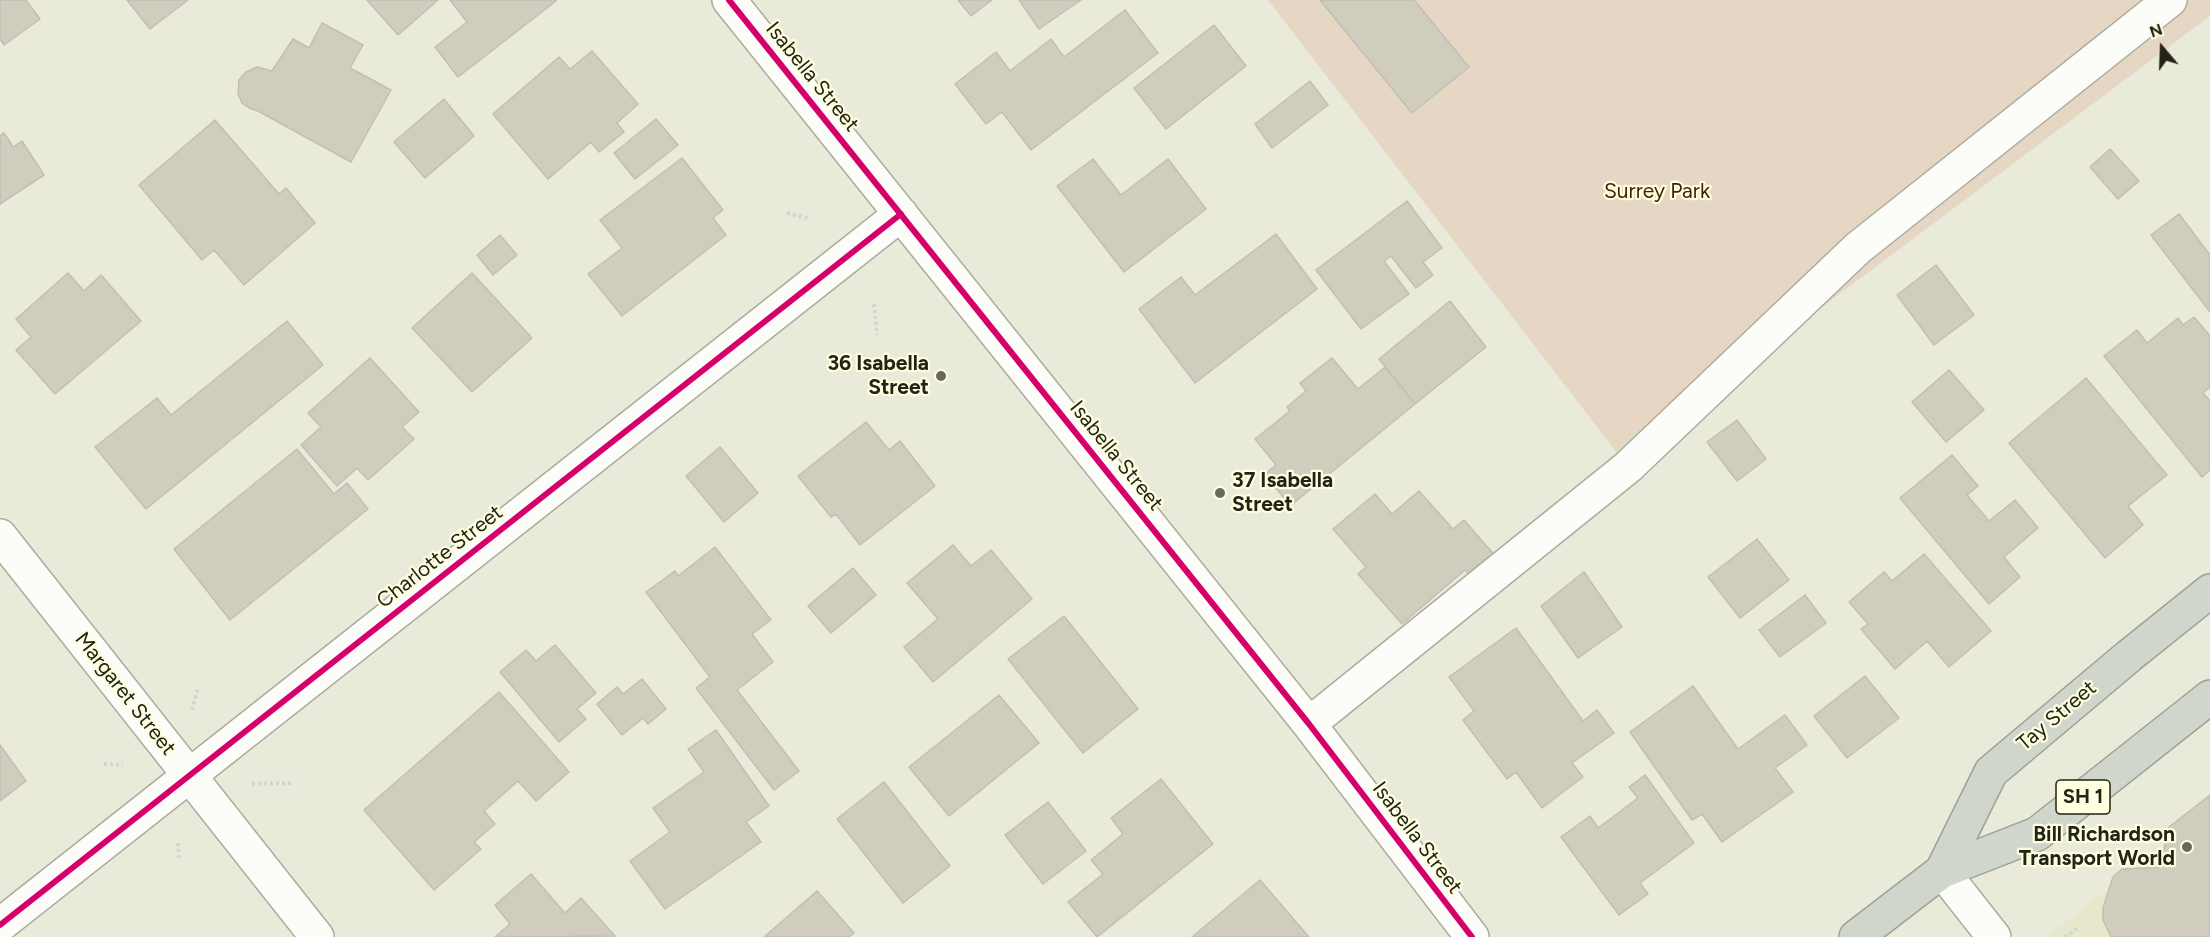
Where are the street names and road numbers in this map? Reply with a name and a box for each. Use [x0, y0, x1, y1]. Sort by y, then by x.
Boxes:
street label: Isabella Street [760, 17, 864, 137]
street label: Isabella Street [1064, 396, 1168, 516]
street label: Charlotte Street [372, 500, 508, 614]
street label: Margaret Street [69, 627, 181, 761]
street label: Tay Street [2012, 676, 2102, 756]
street label: Isabella Street [1367, 777, 1467, 899]
road number: SH 1 [2056, 780, 2110, 814]

